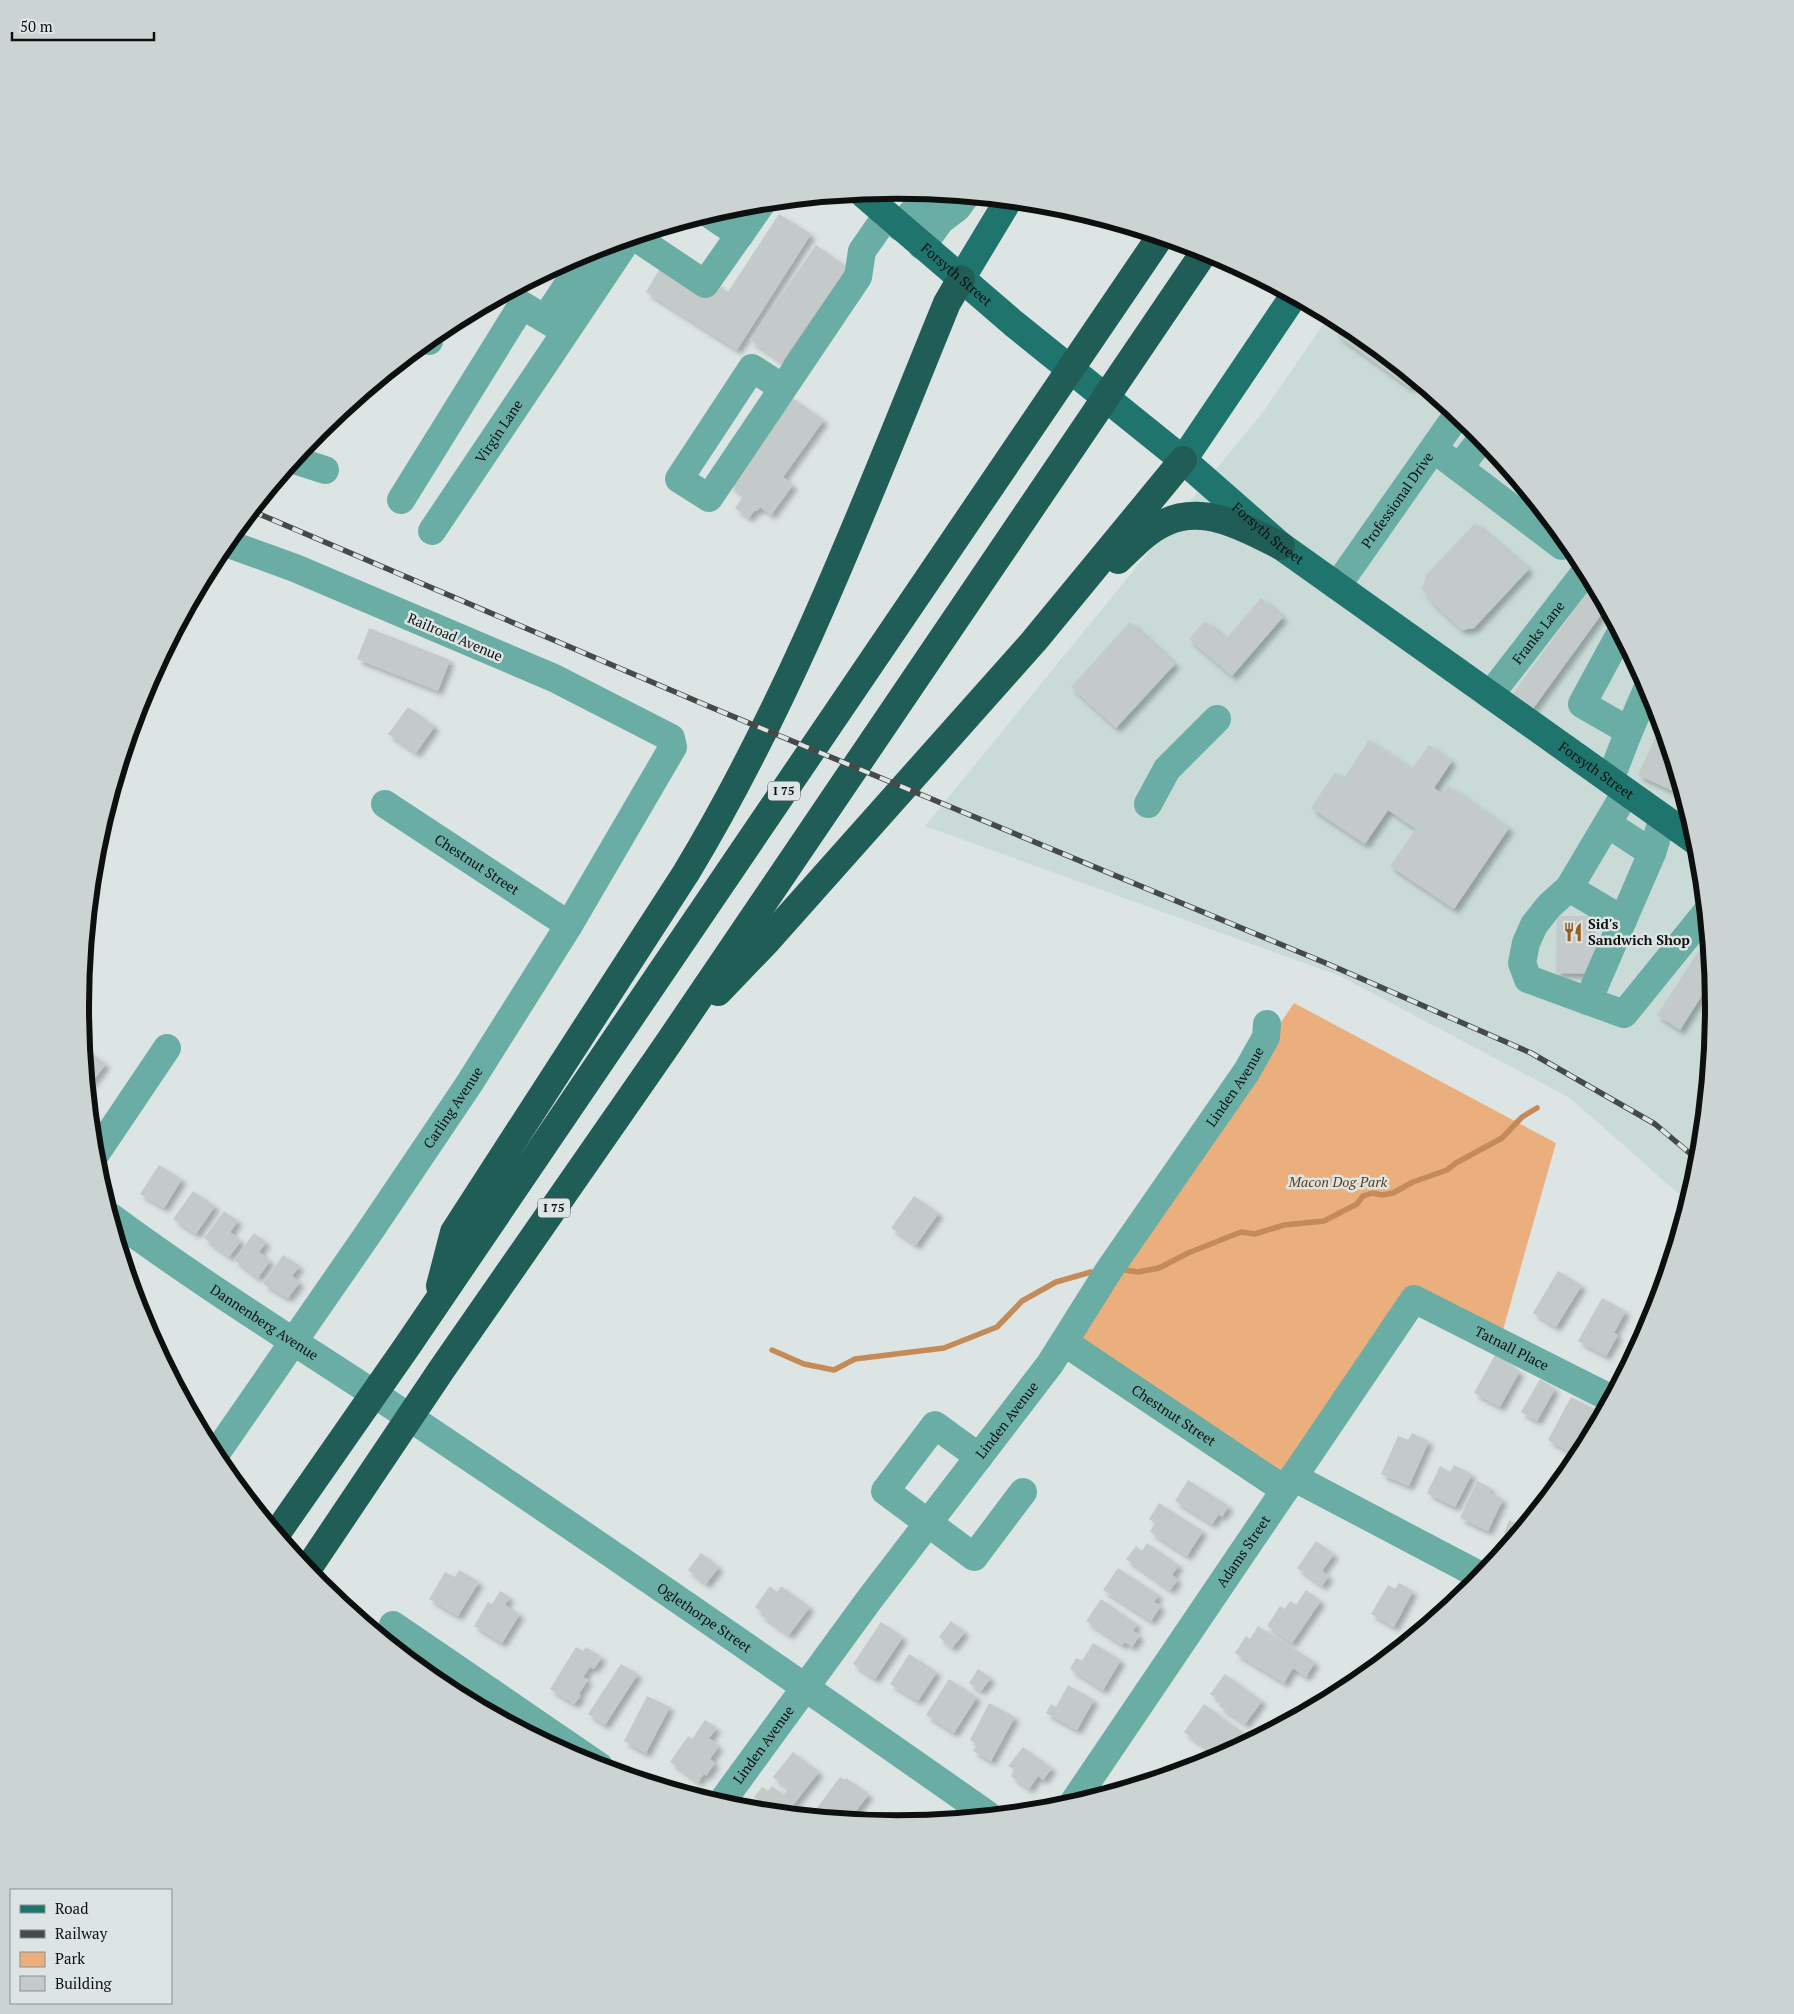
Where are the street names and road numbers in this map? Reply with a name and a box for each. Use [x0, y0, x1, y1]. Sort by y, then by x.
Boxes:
street label: Forsyth Street [917, 238, 997, 311]
street label: Virgin Lane [470, 396, 527, 467]
street label: Professional Drive [1356, 448, 1437, 552]
street label: Forsyth Street [1228, 498, 1309, 569]
street label: Franks Lane [1507, 597, 1569, 668]
street label: Railroad Avenue [405, 608, 506, 665]
street label: Forsyth Street [1555, 737, 1639, 804]
road number: I 75 [768, 781, 800, 800]
street label: Chestnut Street [431, 829, 524, 899]
street label: Linden Avenue [1201, 1043, 1268, 1130]
street label: Carling Avenue [418, 1063, 487, 1152]
road number: I 75 [538, 1198, 570, 1218]
street label: Dannenberg Avenue [207, 1279, 322, 1364]
street label: Tatnall Place [1472, 1321, 1552, 1375]
street label: Linden Avenue [971, 1377, 1042, 1462]
street label: Chestnut Street [1128, 1380, 1221, 1451]
street label: Adams Street [1212, 1510, 1275, 1591]
street label: Oglethorpe Street [653, 1578, 757, 1657]
street label: Linden Avenue [728, 1702, 798, 1787]

